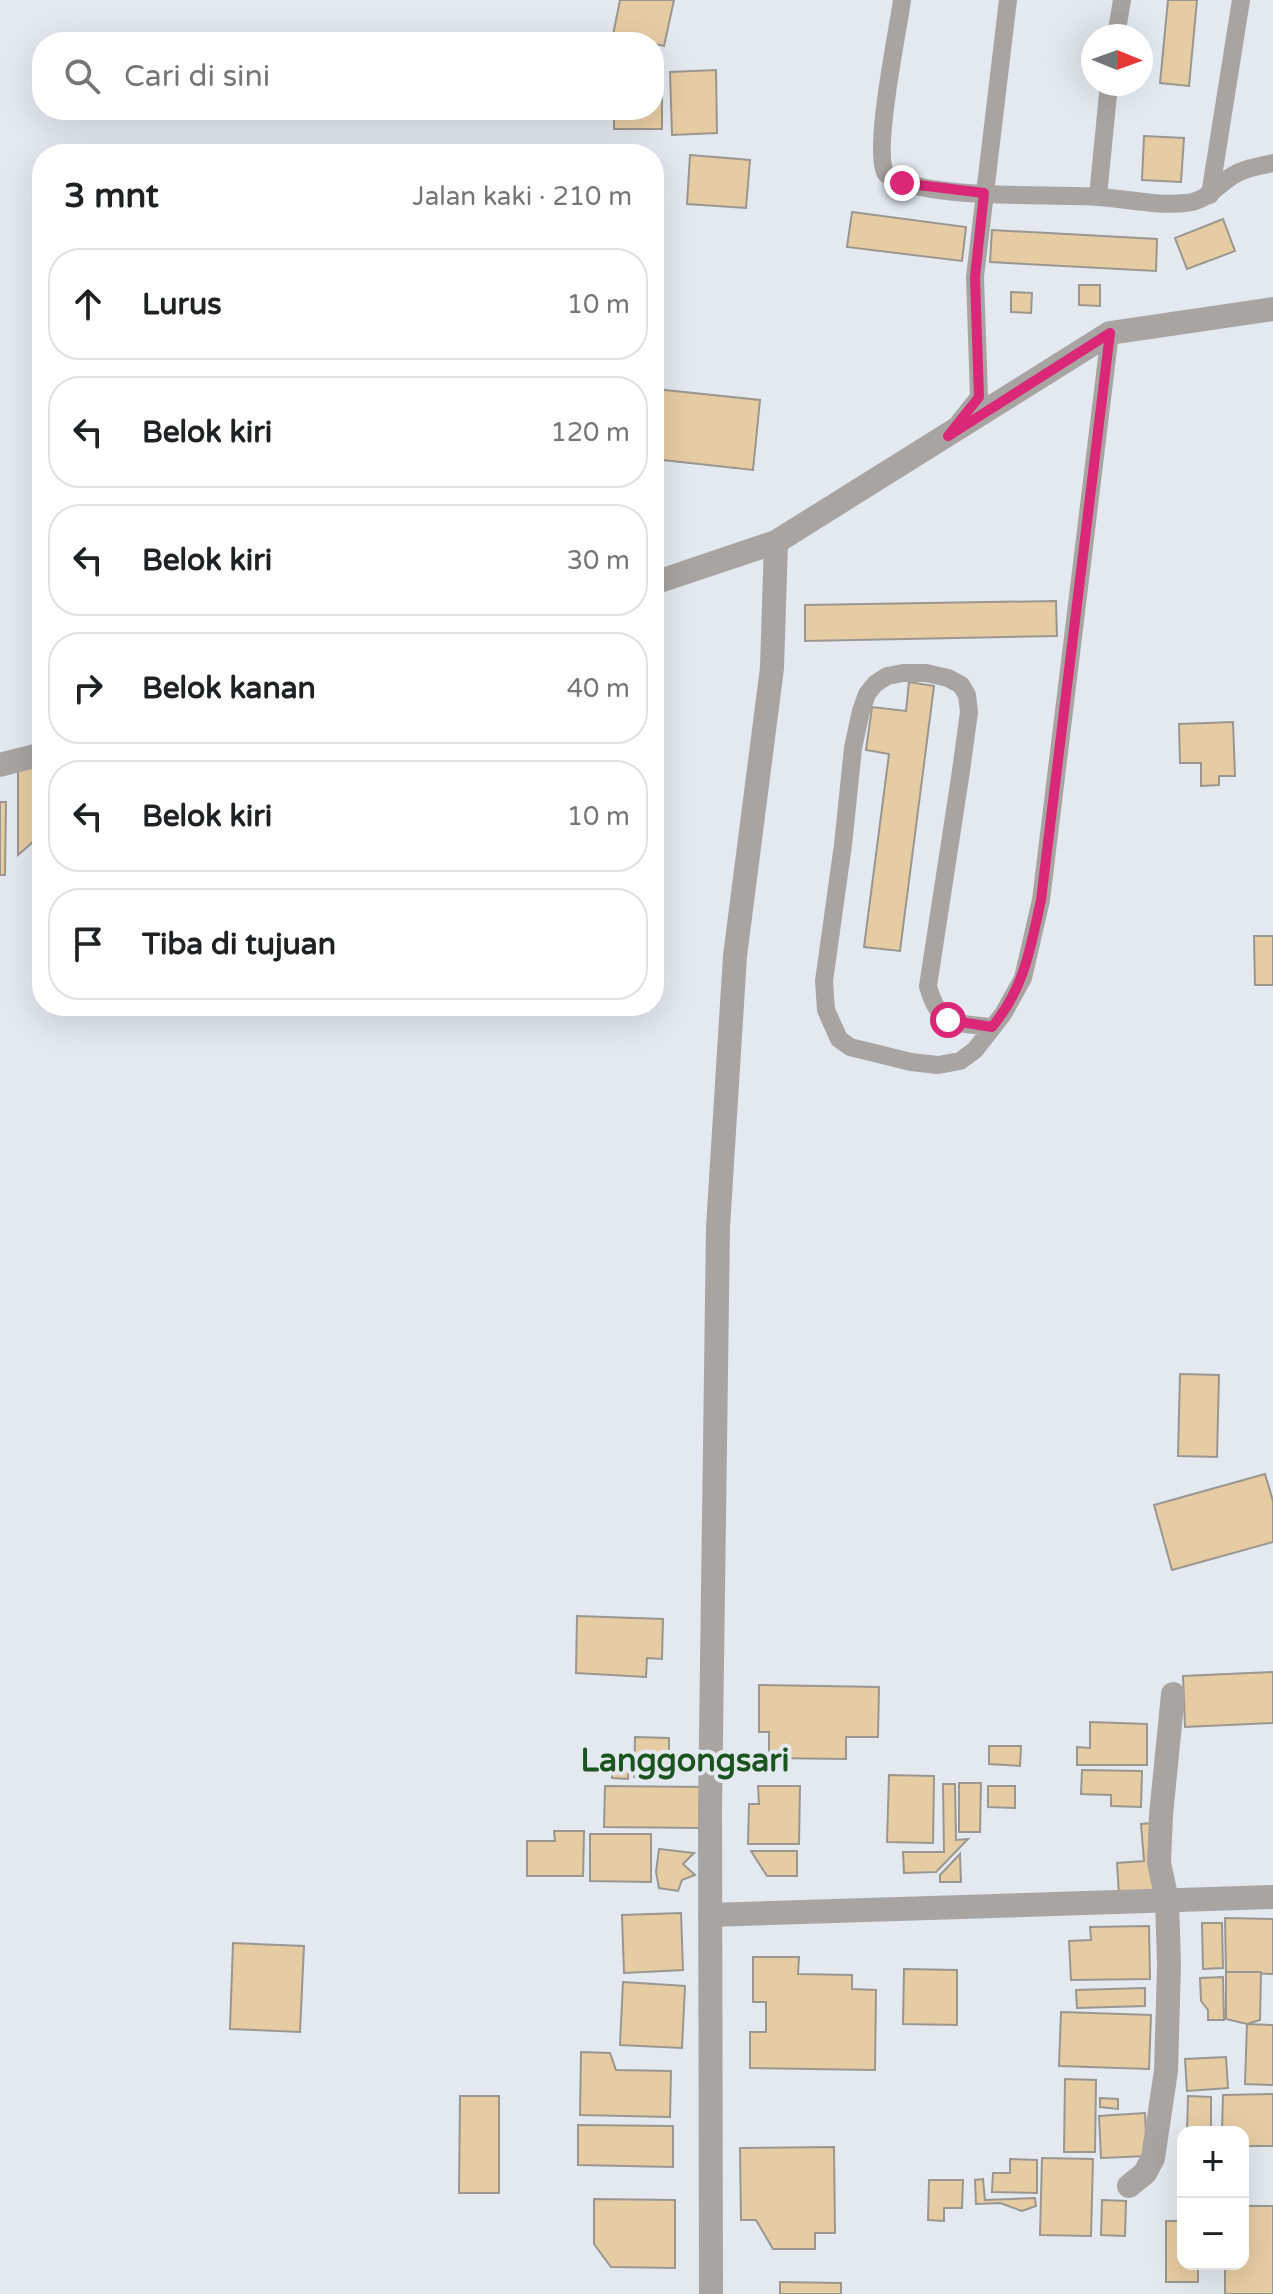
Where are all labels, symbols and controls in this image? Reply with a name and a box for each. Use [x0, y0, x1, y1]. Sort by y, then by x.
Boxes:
north arrow [1081, 24, 1153, 96]
search box [32, 32, 664, 120]
icon: search [60, 54, 104, 98]
text: Cari di sini [124, 58, 270, 95]
route end [884, 165, 920, 201]
text: 3 mnt [64, 176, 159, 217]
text: Jalan kaki · 210 m [413, 181, 632, 212]
icon: ahead [66, 282, 110, 326]
text: Lurus [142, 286, 222, 323]
text: 10 m [567, 289, 630, 320]
icon: left [66, 410, 110, 454]
text: Belok kiri [142, 414, 272, 451]
text: 120 m [550, 417, 630, 448]
icon: left [66, 538, 110, 582]
text: Belok kiri [142, 542, 272, 579]
text: 30 m [567, 545, 630, 576]
icon: right [66, 666, 110, 710]
text: Belok kanan [142, 670, 316, 707]
text: 40 m [567, 673, 630, 704]
icon: left [66, 794, 110, 838]
text: Belok kiri [142, 798, 272, 835]
text: 10 m [567, 801, 630, 832]
icon: arrive [66, 922, 110, 966]
text: Tiba di tujuan [142, 926, 336, 963]
route start [930, 1002, 966, 1038]
district label: Langgongsari [581, 1742, 790, 1780]
map controls [1177, 2126, 1249, 2270]
button: + [1177, 2126, 1249, 2198]
button: − [1177, 2198, 1249, 2270]

